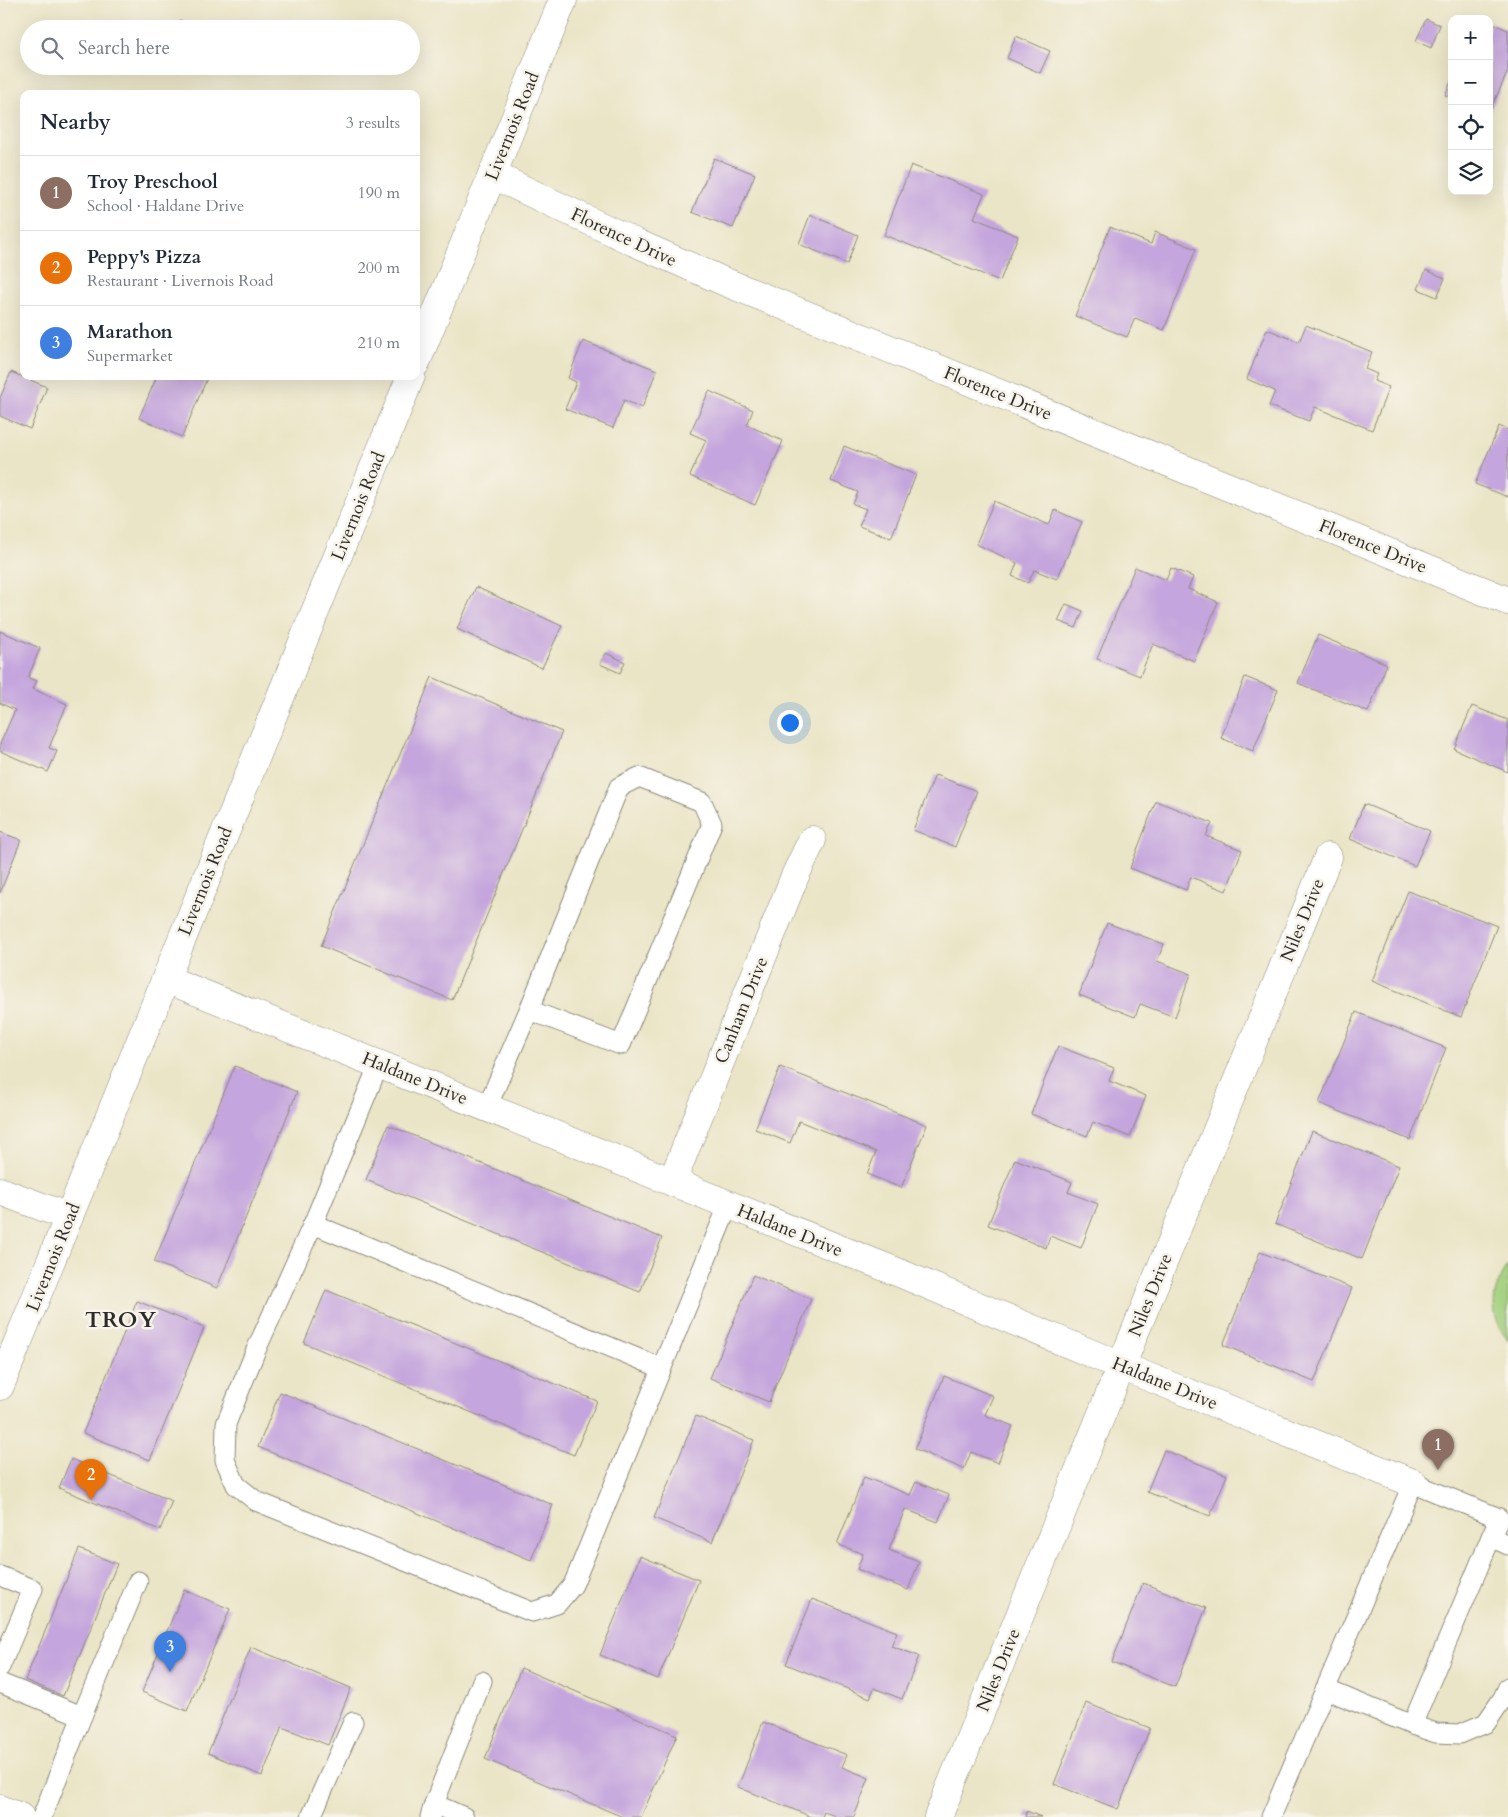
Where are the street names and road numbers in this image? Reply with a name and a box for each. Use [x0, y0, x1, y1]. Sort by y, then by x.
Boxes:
street label: Livernois Road [479, 68, 546, 184]
street label: Florence Drive [567, 202, 681, 273]
street label: Florence Drive [940, 360, 1055, 426]
street label: Livernois Road [325, 448, 392, 564]
street label: Florence Drive [1315, 513, 1430, 579]
street label: Livernois Road [172, 823, 239, 939]
street label: Niles Drive [1274, 875, 1330, 965]
street label: Canham Drive [709, 953, 774, 1067]
street label: Haldane Drive [358, 1046, 471, 1111]
street label: Haldane Drive [733, 1198, 846, 1263]
street label: Livernois Road [20, 1199, 87, 1315]
street label: Niles Drive [1122, 1250, 1178, 1340]
street label: Haldane Drive [1108, 1351, 1221, 1416]
street label: Niles Drive [970, 1625, 1026, 1715]

